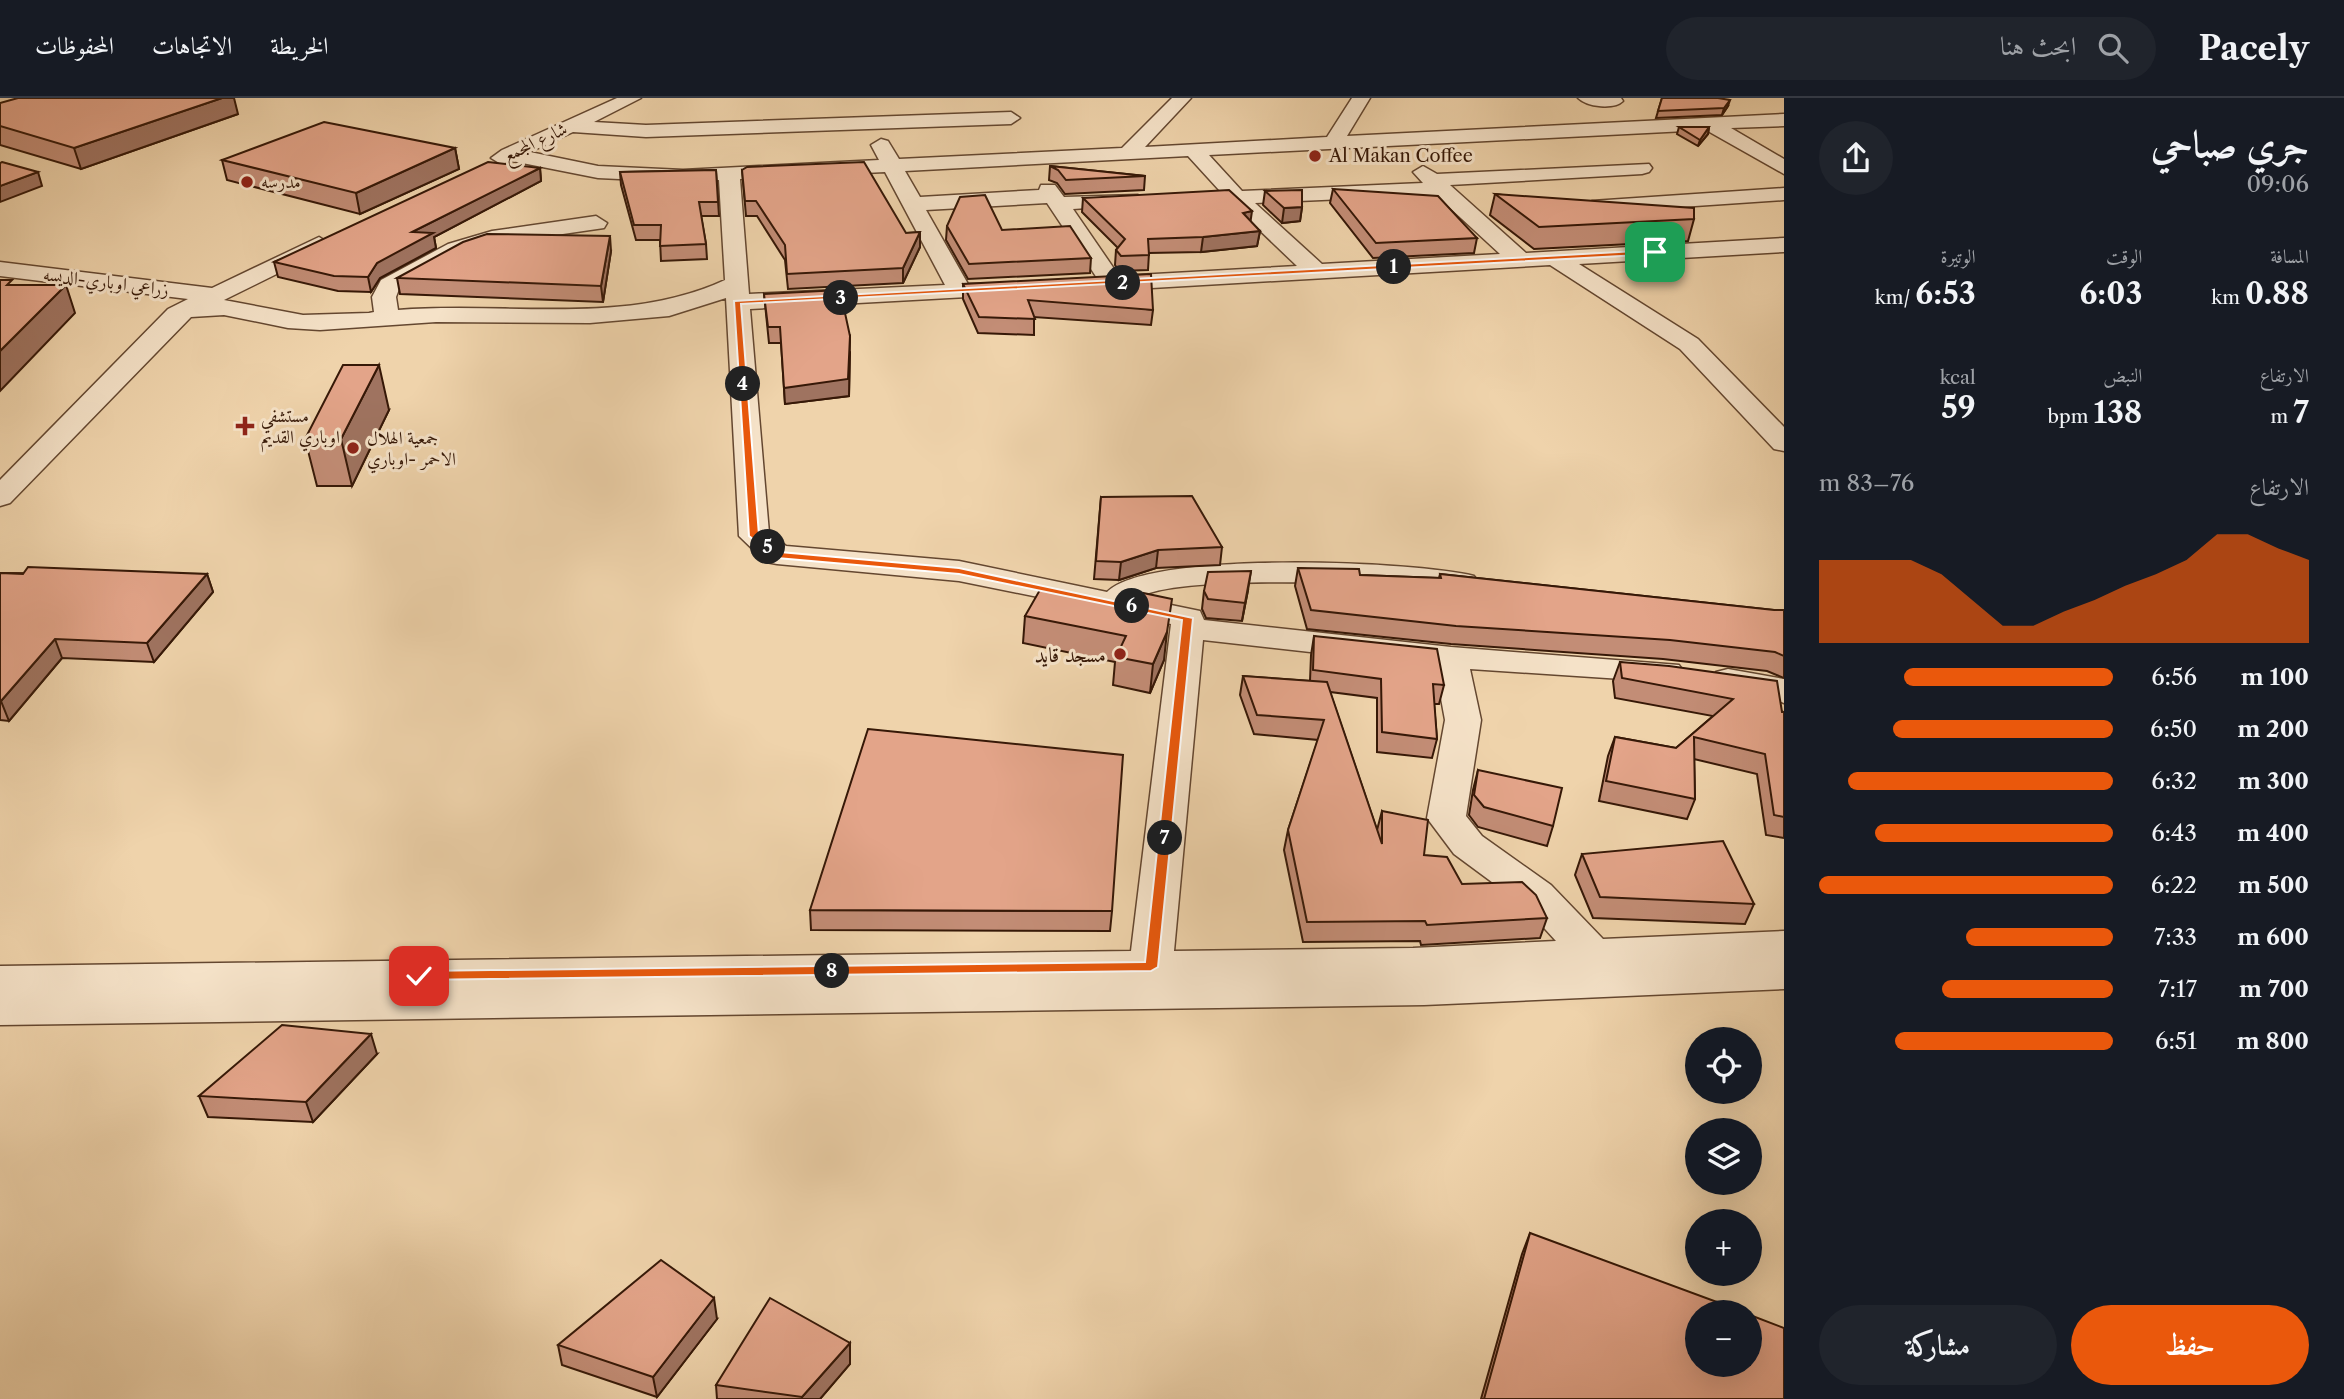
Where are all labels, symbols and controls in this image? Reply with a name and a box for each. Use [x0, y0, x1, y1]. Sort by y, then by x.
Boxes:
search box [1666, 17, 2156, 80]
text: Pacely [2198, 28, 2309, 69]
icon: search [2094, 29, 2132, 67]
text: ابحث هنا [2000, 30, 2076, 62]
text: المحفوظات [35, 31, 114, 60]
text: الاتجاهات [152, 31, 232, 60]
text: الخريطة [270, 31, 329, 60]
street label: شارع المجمع [499, 118, 573, 171]
text: جري صباحي [2151, 120, 2309, 167]
button: share [1819, 121, 1893, 195]
place label: Al Makan Coffee [1328, 145, 1473, 167]
marker: Al Makan Coffee [1307, 148, 1323, 164]
text: 09:06 [2246, 170, 2309, 198]
place label: مدرسه [261, 171, 301, 193]
marker: مدرسه [239, 174, 255, 190]
pin [1625, 222, 1685, 282]
icon: arrive [1636, 233, 1674, 271]
text: الوتيرة [1941, 245, 1976, 268]
text: الوقت [2106, 245, 2142, 268]
text: المسافة [2270, 245, 2309, 268]
pin: 1 [1376, 250, 1412, 284]
text: 1 [1389, 255, 1398, 278]
street label: زراعي اوباري-الديسه [41, 263, 170, 305]
pin: 2 [1106, 266, 1140, 300]
text: 2 [1117, 271, 1128, 294]
text: 6:53 [1915, 275, 1976, 312]
text: 6:03 [2079, 275, 2142, 312]
text: 0.88 [2245, 275, 2309, 312]
pin: 3 [824, 280, 858, 316]
text: 3 [835, 286, 846, 309]
text: /km [1875, 286, 1915, 309]
text: km [2211, 286, 2245, 309]
text: النبض [2103, 364, 2142, 387]
text: الارتفاع [2260, 364, 2309, 387]
pin: 4 [726, 366, 760, 402]
text: kcal [1940, 366, 1976, 389]
text: 4 [737, 372, 748, 395]
text: 59 [1941, 389, 1976, 426]
text: 138 [2093, 394, 2142, 431]
text: 7 [2293, 394, 2309, 431]
place label: مستشفي اوباري القديم [261, 405, 340, 453]
text: bpm [2047, 405, 2093, 428]
text: m [2271, 405, 2293, 428]
marker: مستشفي اوباري القديم [235, 416, 255, 436]
place label: جمعية الهلال الاحمر -اوباري [367, 427, 456, 474]
marker: جمعية الهلال الاحمر -اوباري [345, 440, 361, 456]
text: 76–83 m [1819, 469, 1914, 497]
text: الارتفاع [2249, 473, 2309, 501]
pin: 5 [750, 530, 786, 564]
text: 5 [762, 535, 773, 558]
pin: 6 [1114, 588, 1150, 624]
text: 6 [1126, 594, 1137, 617]
place label: مسجد قايد [1035, 642, 1106, 668]
marker: مسجد قايد [1112, 646, 1128, 662]
text: 6:56 [2151, 663, 2197, 691]
text: 100 m [2241, 663, 2309, 691]
text: 6:50 [2150, 715, 2197, 743]
text: 200 m [2237, 715, 2309, 743]
text: 6:32 [2151, 767, 2197, 795]
text: 300 m [2238, 767, 2309, 795]
text: 6:43 [2151, 819, 2197, 847]
text: 400 m [2237, 819, 2309, 847]
pin: 7 [1148, 820, 1182, 856]
text: 7 [1160, 826, 1169, 849]
text: 6:22 [2151, 871, 2197, 899]
text: 500 m [2238, 871, 2309, 899]
text: 7:33 [2154, 923, 2197, 951]
text: 600 m [2237, 923, 2309, 951]
pin [389, 946, 449, 1006]
pin: 8 [814, 954, 850, 988]
icon: check [400, 957, 438, 995]
text: 8 [826, 959, 837, 982]
text: 7:17 [2158, 975, 2197, 1003]
text: 700 m [2239, 975, 2309, 1003]
map controls [1685, 1027, 1762, 1377]
button: locate [1685, 1027, 1762, 1104]
text: 6:51 [2155, 1027, 2197, 1055]
text: 800 m [2237, 1027, 2309, 1055]
button: layers [1685, 1118, 1762, 1195]
button: + [1685, 1209, 1762, 1286]
button: − [1685, 1300, 1762, 1377]
button: مشاركة [1819, 1305, 2057, 1385]
button: حفظ [2071, 1305, 2309, 1385]

